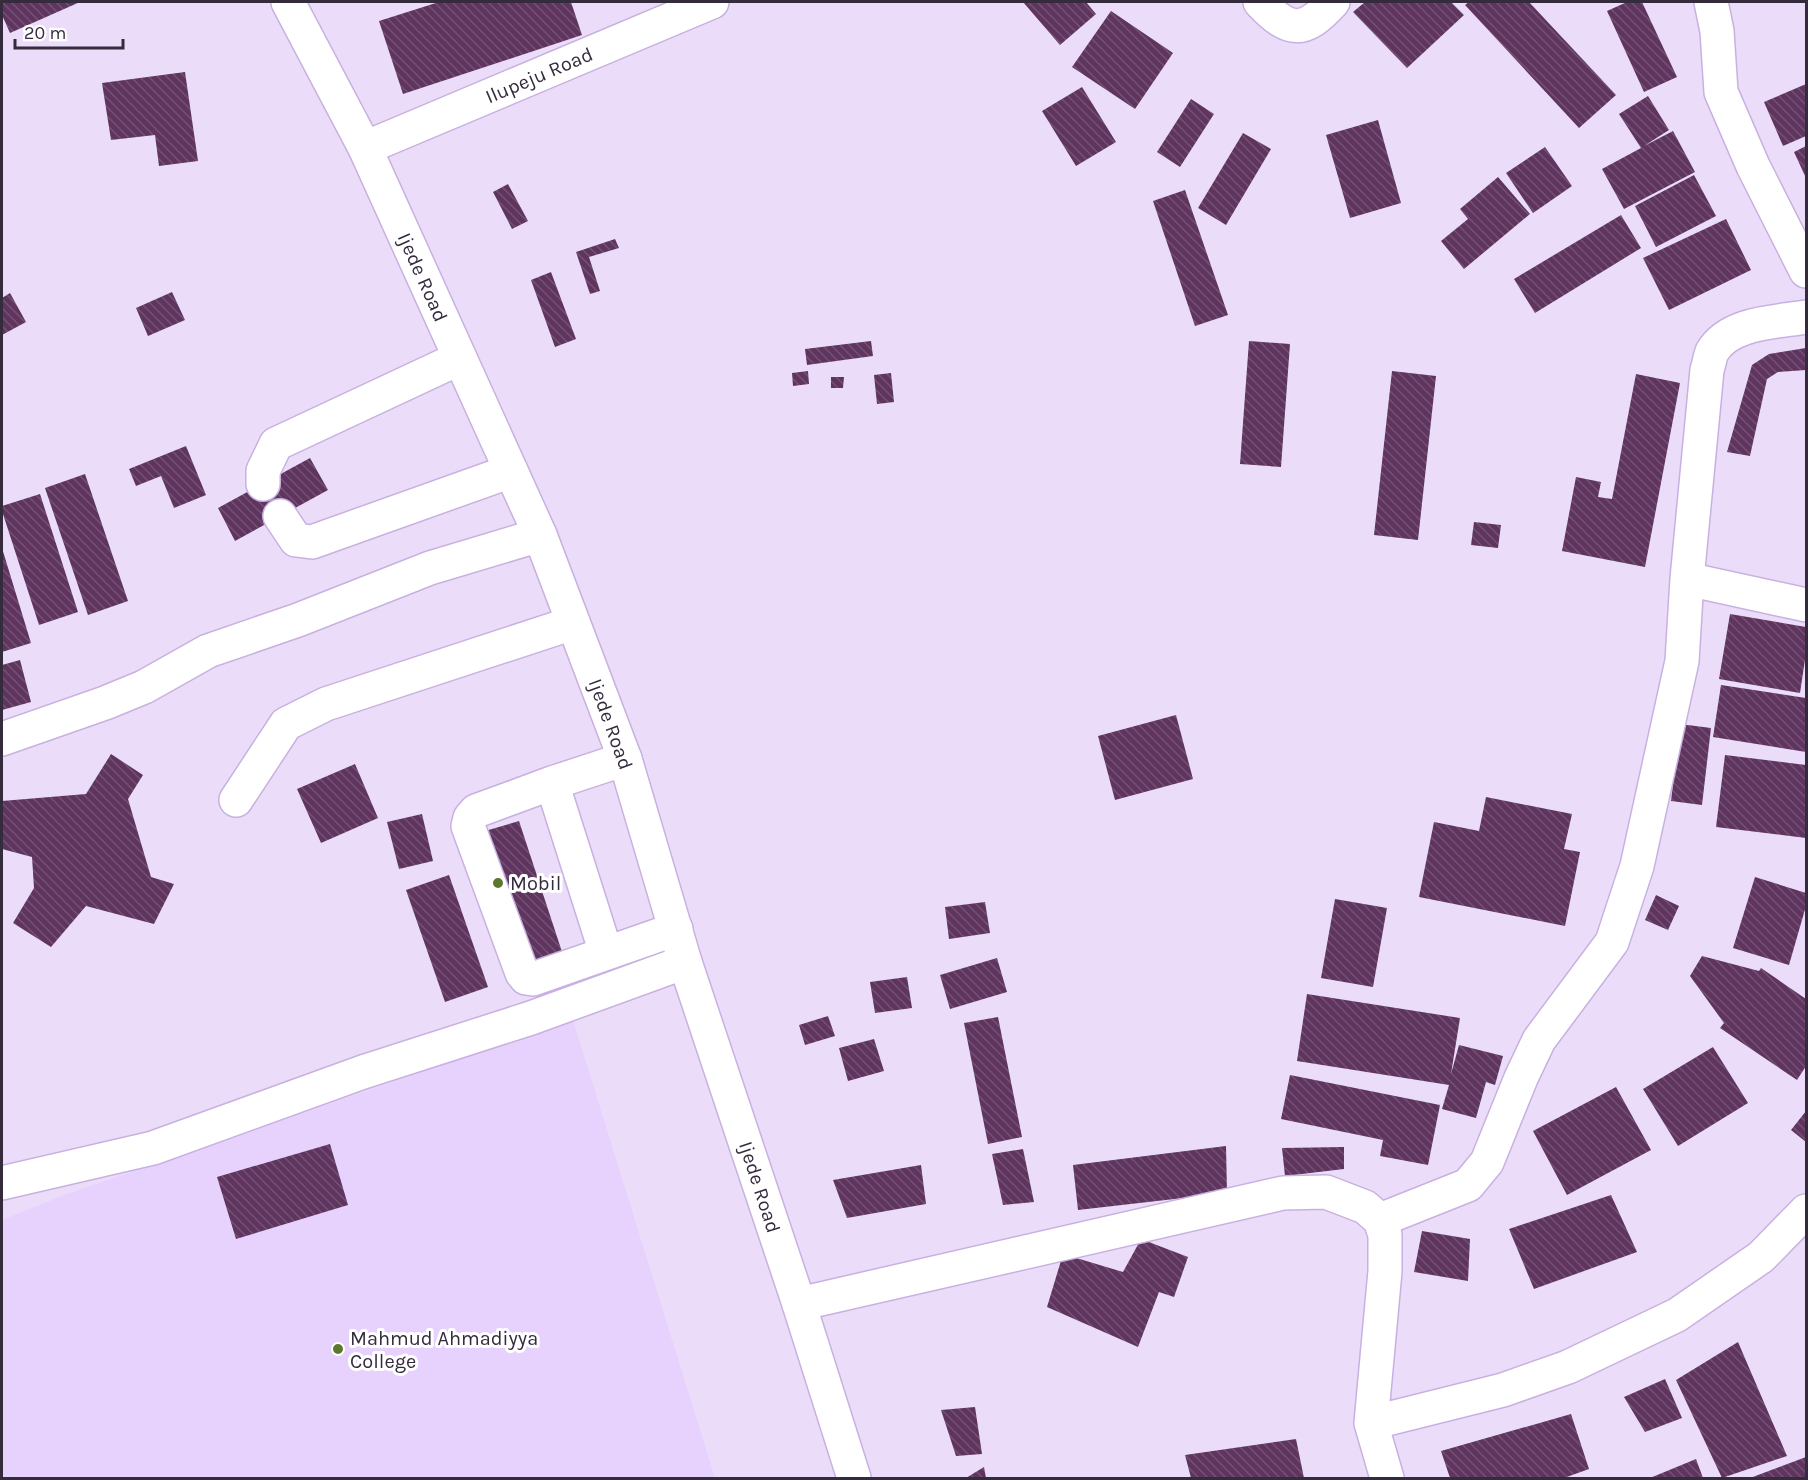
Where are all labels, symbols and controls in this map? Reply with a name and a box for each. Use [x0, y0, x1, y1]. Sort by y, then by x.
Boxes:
scale bar [15, 12, 123, 50]
text: 20 m [24, 22, 66, 44]
street label: Ilupeju Road [482, 43, 596, 108]
street label: Ijede Road [393, 229, 452, 325]
street label: Ijede Road [583, 676, 638, 773]
place label: Mobil [510, 872, 561, 895]
marker: Mobil [491, 876, 505, 890]
street label: Ijede Road [734, 1138, 785, 1236]
place label: Mahmud Ahmadiyya College [350, 1327, 538, 1373]
marker: Mahmud Ahmadiyya College [331, 1342, 345, 1356]

